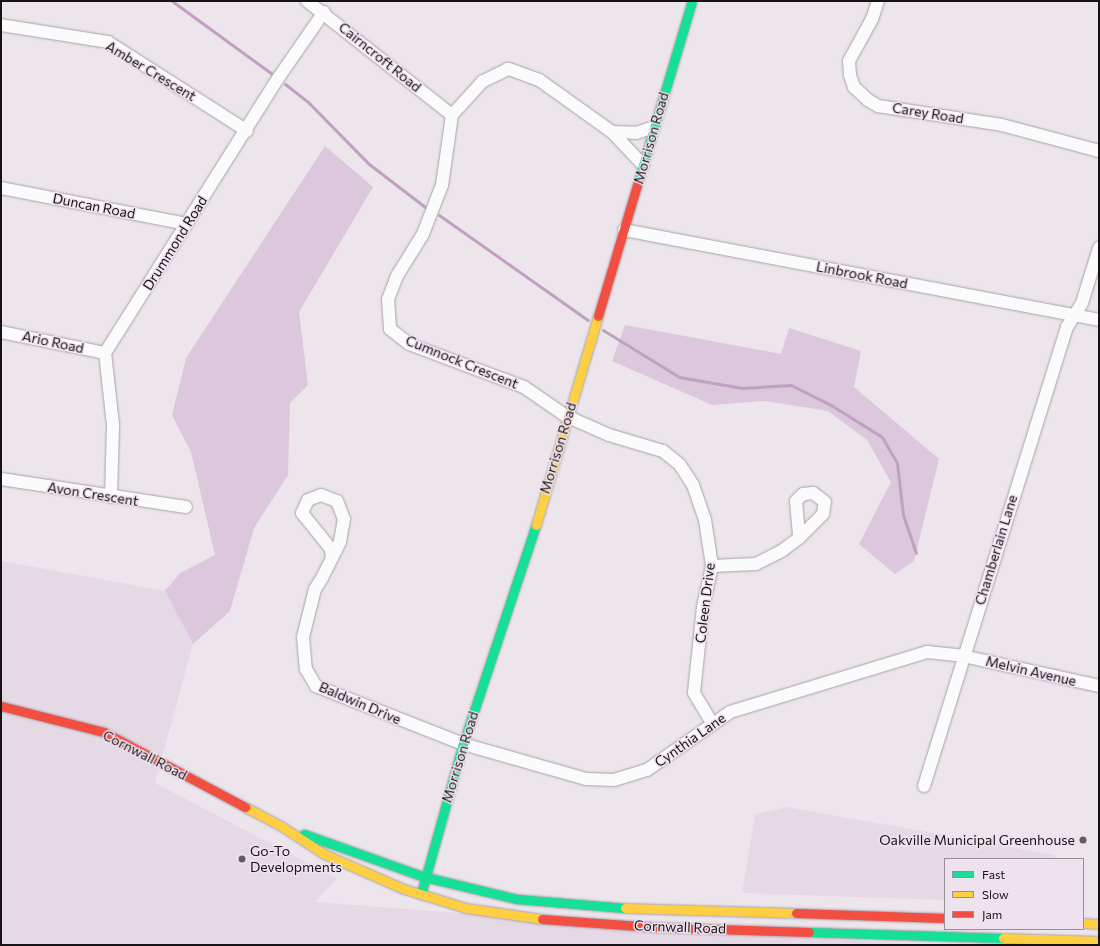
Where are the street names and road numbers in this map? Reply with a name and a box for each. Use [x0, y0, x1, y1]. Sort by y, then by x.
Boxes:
street label: Cairncroft Road [335, 19, 425, 95]
street label: Amber Crescent [103, 37, 199, 105]
street label: Morrison Road [630, 90, 672, 186]
street label: Carey Road [891, 99, 965, 127]
street label: Duncan Road [51, 190, 137, 222]
street label: Drummond Road [139, 193, 211, 293]
street label: Linbrook Road [815, 258, 909, 292]
street label: Ario Road [21, 327, 85, 357]
street label: Cumnock Crescent [403, 332, 521, 392]
street label: Morrison Road [536, 400, 580, 496]
street label: Avon Crescent [46, 479, 140, 509]
street label: Chamberlain Lane [971, 493, 1021, 607]
street label: Coleen Drive [692, 562, 718, 644]
street label: Melvin Avenue [984, 652, 1078, 690]
street label: Baldwin Drive [317, 678, 403, 728]
street label: Morrison Road [438, 709, 482, 805]
street label: Cynthia Lane [651, 709, 729, 771]
street label: Cornwall Road [100, 727, 190, 783]
street label: Cornwall Road [634, 917, 726, 937]

